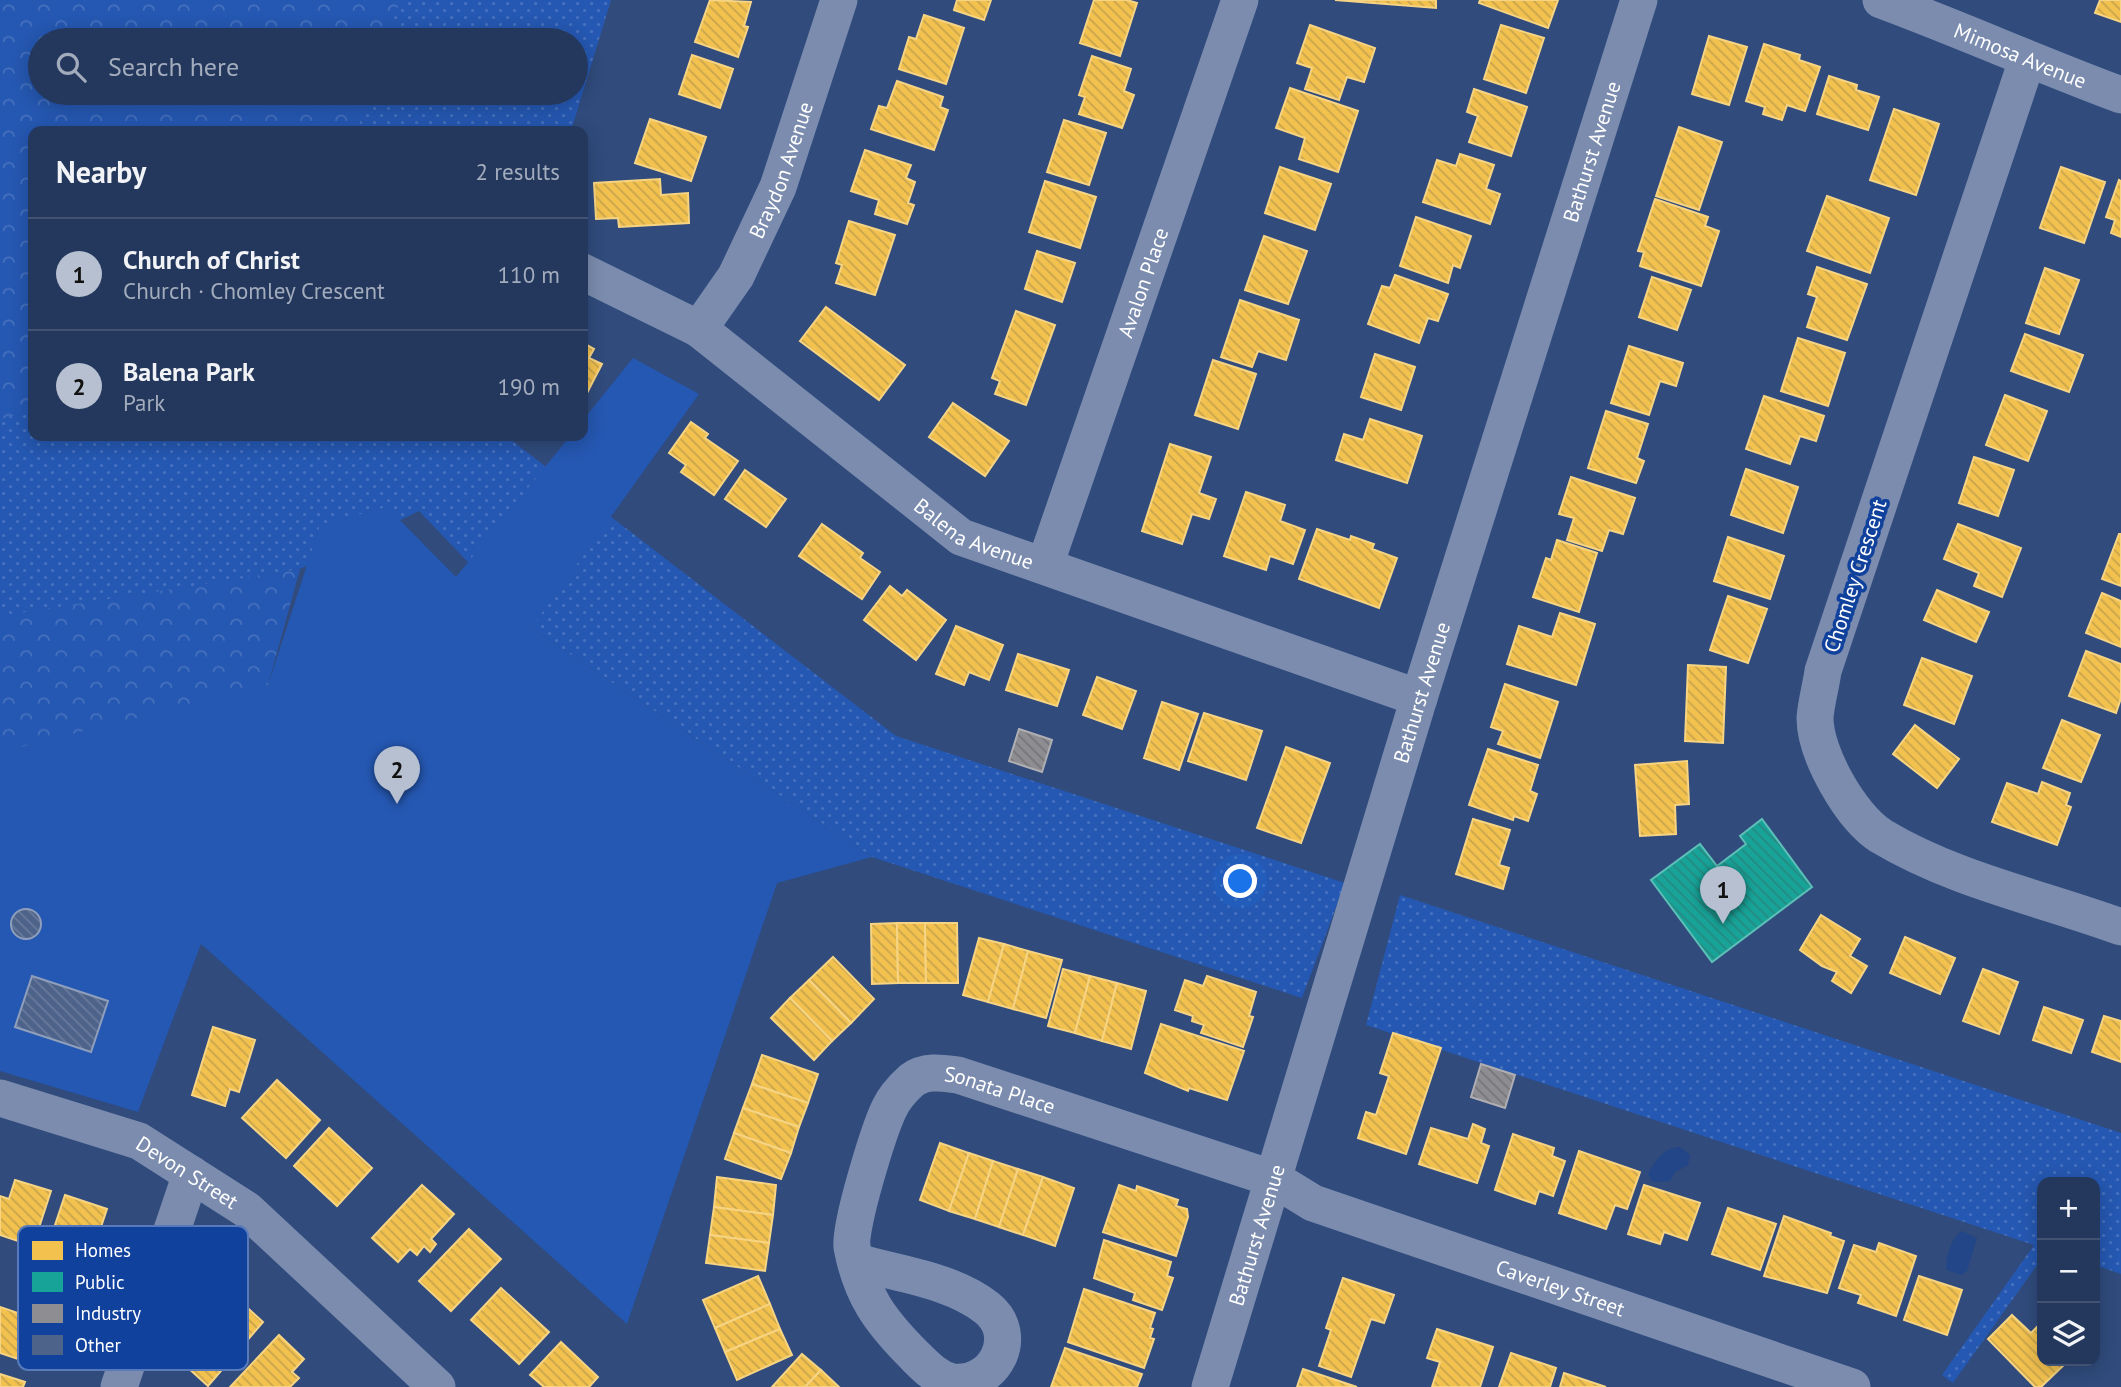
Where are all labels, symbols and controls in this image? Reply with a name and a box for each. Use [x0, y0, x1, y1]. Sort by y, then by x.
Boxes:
street label: Mimosa Avenue [1950, 16, 2090, 94]
search box [28, 28, 588, 105]
icon: search [52, 48, 90, 86]
text: Search here [108, 50, 239, 83]
street label: Bathurst Avenue [1556, 78, 1626, 225]
street label: Braydon Avenue [742, 98, 818, 243]
text: Nearby [56, 152, 146, 191]
text: 2 results [476, 157, 560, 186]
street label: Avalon Place [1111, 224, 1174, 341]
text: Church of Christ [123, 243, 300, 276]
text: 1 [72, 260, 86, 289]
text: 110 m [498, 260, 560, 289]
text: Church · Chomley Crescent [123, 276, 385, 305]
text: Balena Park [123, 355, 255, 388]
text: 2 [72, 372, 86, 401]
text: 190 m [498, 372, 560, 401]
text: Park [123, 388, 165, 417]
street label: Balena Avenue [909, 492, 1037, 575]
street label: Chomley Crescent [1818, 496, 1892, 656]
street label: Bathurst Avenue [1387, 618, 1456, 766]
pin: 2 [374, 746, 420, 804]
your location [1223, 864, 1257, 898]
pin: 1 [1700, 866, 1746, 924]
street label: Sonata Place [943, 1060, 1059, 1120]
street label: Devon Street [131, 1129, 244, 1215]
street label: Bathurst Avenue [1222, 1161, 1290, 1309]
map controls [2037, 1177, 2100, 1366]
button: + [2037, 1177, 2100, 1240]
legend [18, 1226, 248, 1370]
text: Homes [75, 1238, 131, 1262]
button: − [2037, 1240, 2100, 1303]
street label: Caverley Street [1493, 1253, 1629, 1322]
text: Public [75, 1270, 125, 1294]
text: Industry [75, 1301, 141, 1325]
button: layers [2037, 1303, 2100, 1366]
text: Other [75, 1333, 121, 1357]

